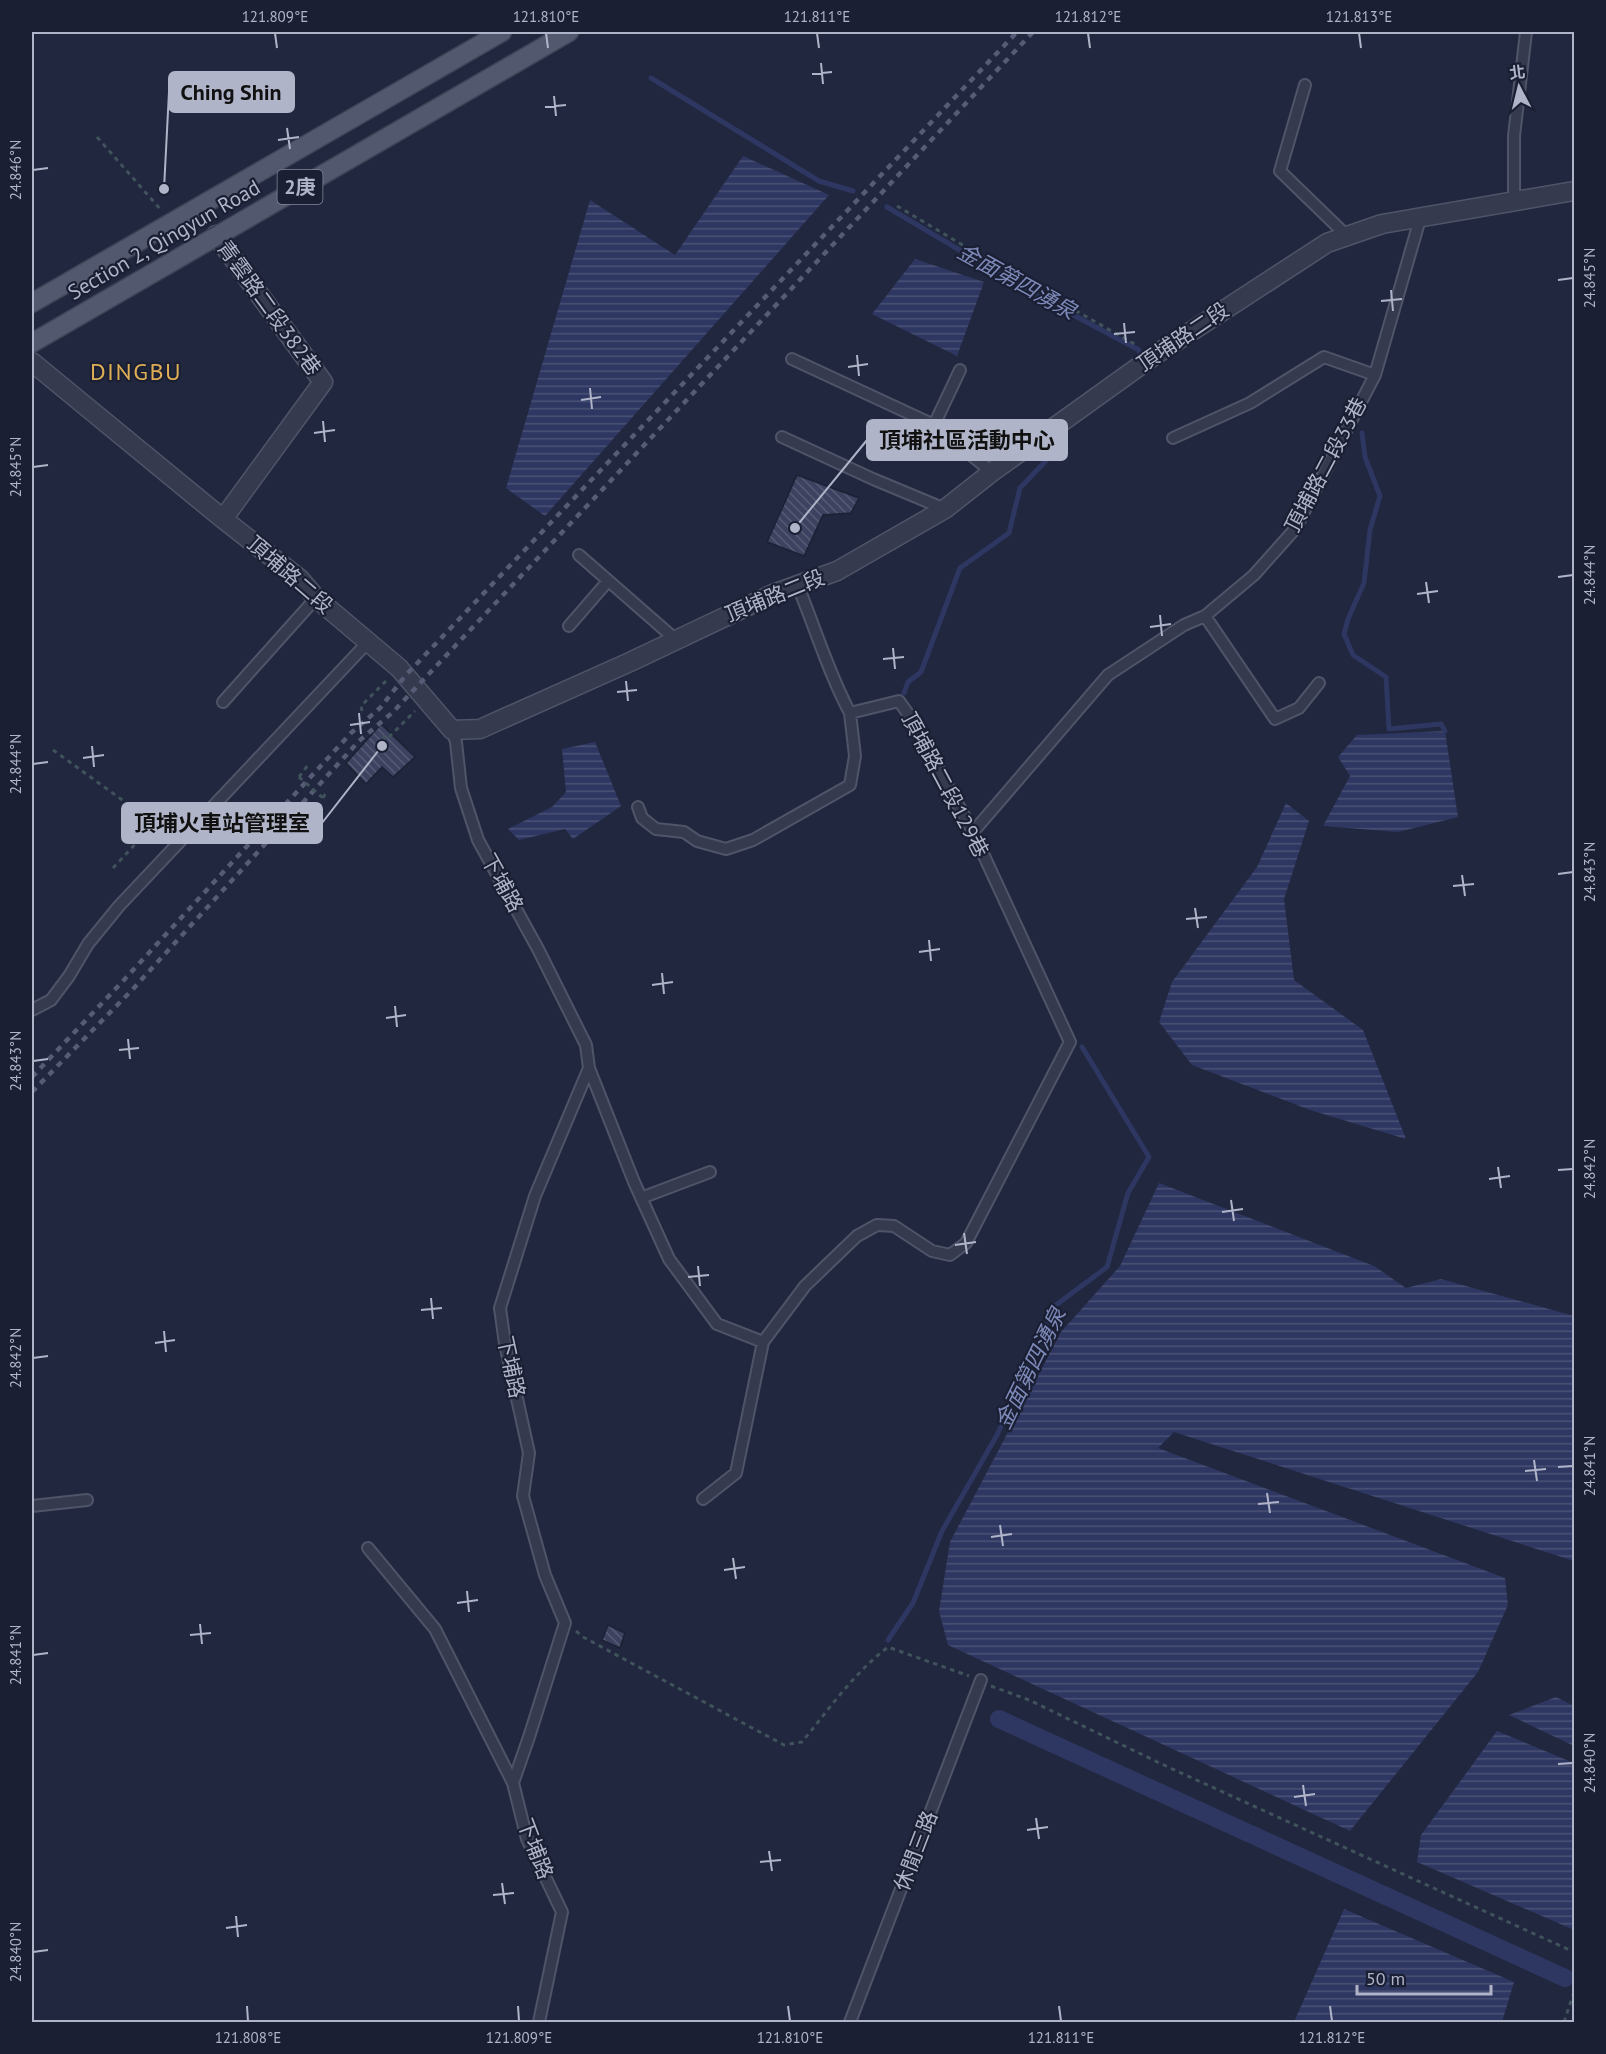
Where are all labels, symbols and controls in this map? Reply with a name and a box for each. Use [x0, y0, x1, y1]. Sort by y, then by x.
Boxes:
text: 121.809°E [242, 7, 308, 26]
text: 121.810°E [513, 7, 579, 26]
text: 121.811°E [784, 7, 850, 26]
text: 121.812°E [1055, 7, 1121, 26]
text: 121.813°E [1326, 7, 1392, 26]
north arrow [1489, 57, 1549, 117]
text: 北 [1508, 61, 1526, 83]
callout: Ching Shin [169, 72, 294, 112]
text: Ching Shin [180, 78, 282, 106]
text: 24.846°N [6, 140, 25, 200]
road number: 2庚 [278, 170, 322, 204]
street label: Section 2, Qingyun Road [63, 173, 265, 306]
street label: 青雲路二段382巷 [211, 235, 327, 381]
water label: 金面第四湧泉 [952, 237, 1082, 326]
text: 24.845°N [1580, 248, 1599, 308]
street label: 頂埔路二段 [1132, 296, 1234, 377]
district label: DINGBU [90, 356, 182, 387]
street label: 頂埔路二段33巷 [1279, 393, 1372, 537]
callout: 頂埔社區活動中心 [867, 420, 1067, 460]
text: 頂埔社區活動中心 [879, 426, 1055, 454]
text: 24.845°N [6, 437, 25, 497]
street label: 頂埔路二段 [242, 530, 339, 619]
text: 24.844°N [1580, 545, 1599, 605]
street label: 頂埔路二段 [721, 563, 829, 628]
street label: 頂埔路二段129巷 [896, 708, 995, 862]
text: 24.844°N [6, 734, 25, 794]
callout: 頂埔火車站管理室 [122, 803, 322, 843]
text: 頂埔火車站管理室 [134, 809, 310, 837]
text: 24.843°N [1580, 842, 1599, 902]
street label: 下埔路 [475, 849, 530, 917]
text: 24.843°N [6, 1031, 25, 1091]
text: 24.842°N [1580, 1139, 1599, 1199]
water label: 金面第四湧泉 [988, 1302, 1072, 1433]
text: 24.842°N [6, 1328, 25, 1388]
street label: 下埔路 [492, 1333, 531, 1401]
text: 24.841°N [1580, 1436, 1599, 1496]
text: 24.841°N [6, 1625, 25, 1685]
text: 24.840°N [1580, 1733, 1599, 1793]
street label: 休閒三路 [888, 1807, 943, 1895]
street label: 下埔路 [512, 1815, 559, 1883]
text: 24.840°N [6, 1922, 25, 1982]
scale bar [1357, 1958, 1490, 1996]
text: 50 m [1366, 1967, 1405, 1990]
text: 121.808°E [215, 2028, 281, 2047]
text: 121.809°E [486, 2028, 552, 2047]
text: 121.810°E [757, 2028, 823, 2047]
text: 121.811°E [1028, 2028, 1094, 2047]
text: 121.812°E [1299, 2028, 1365, 2047]

